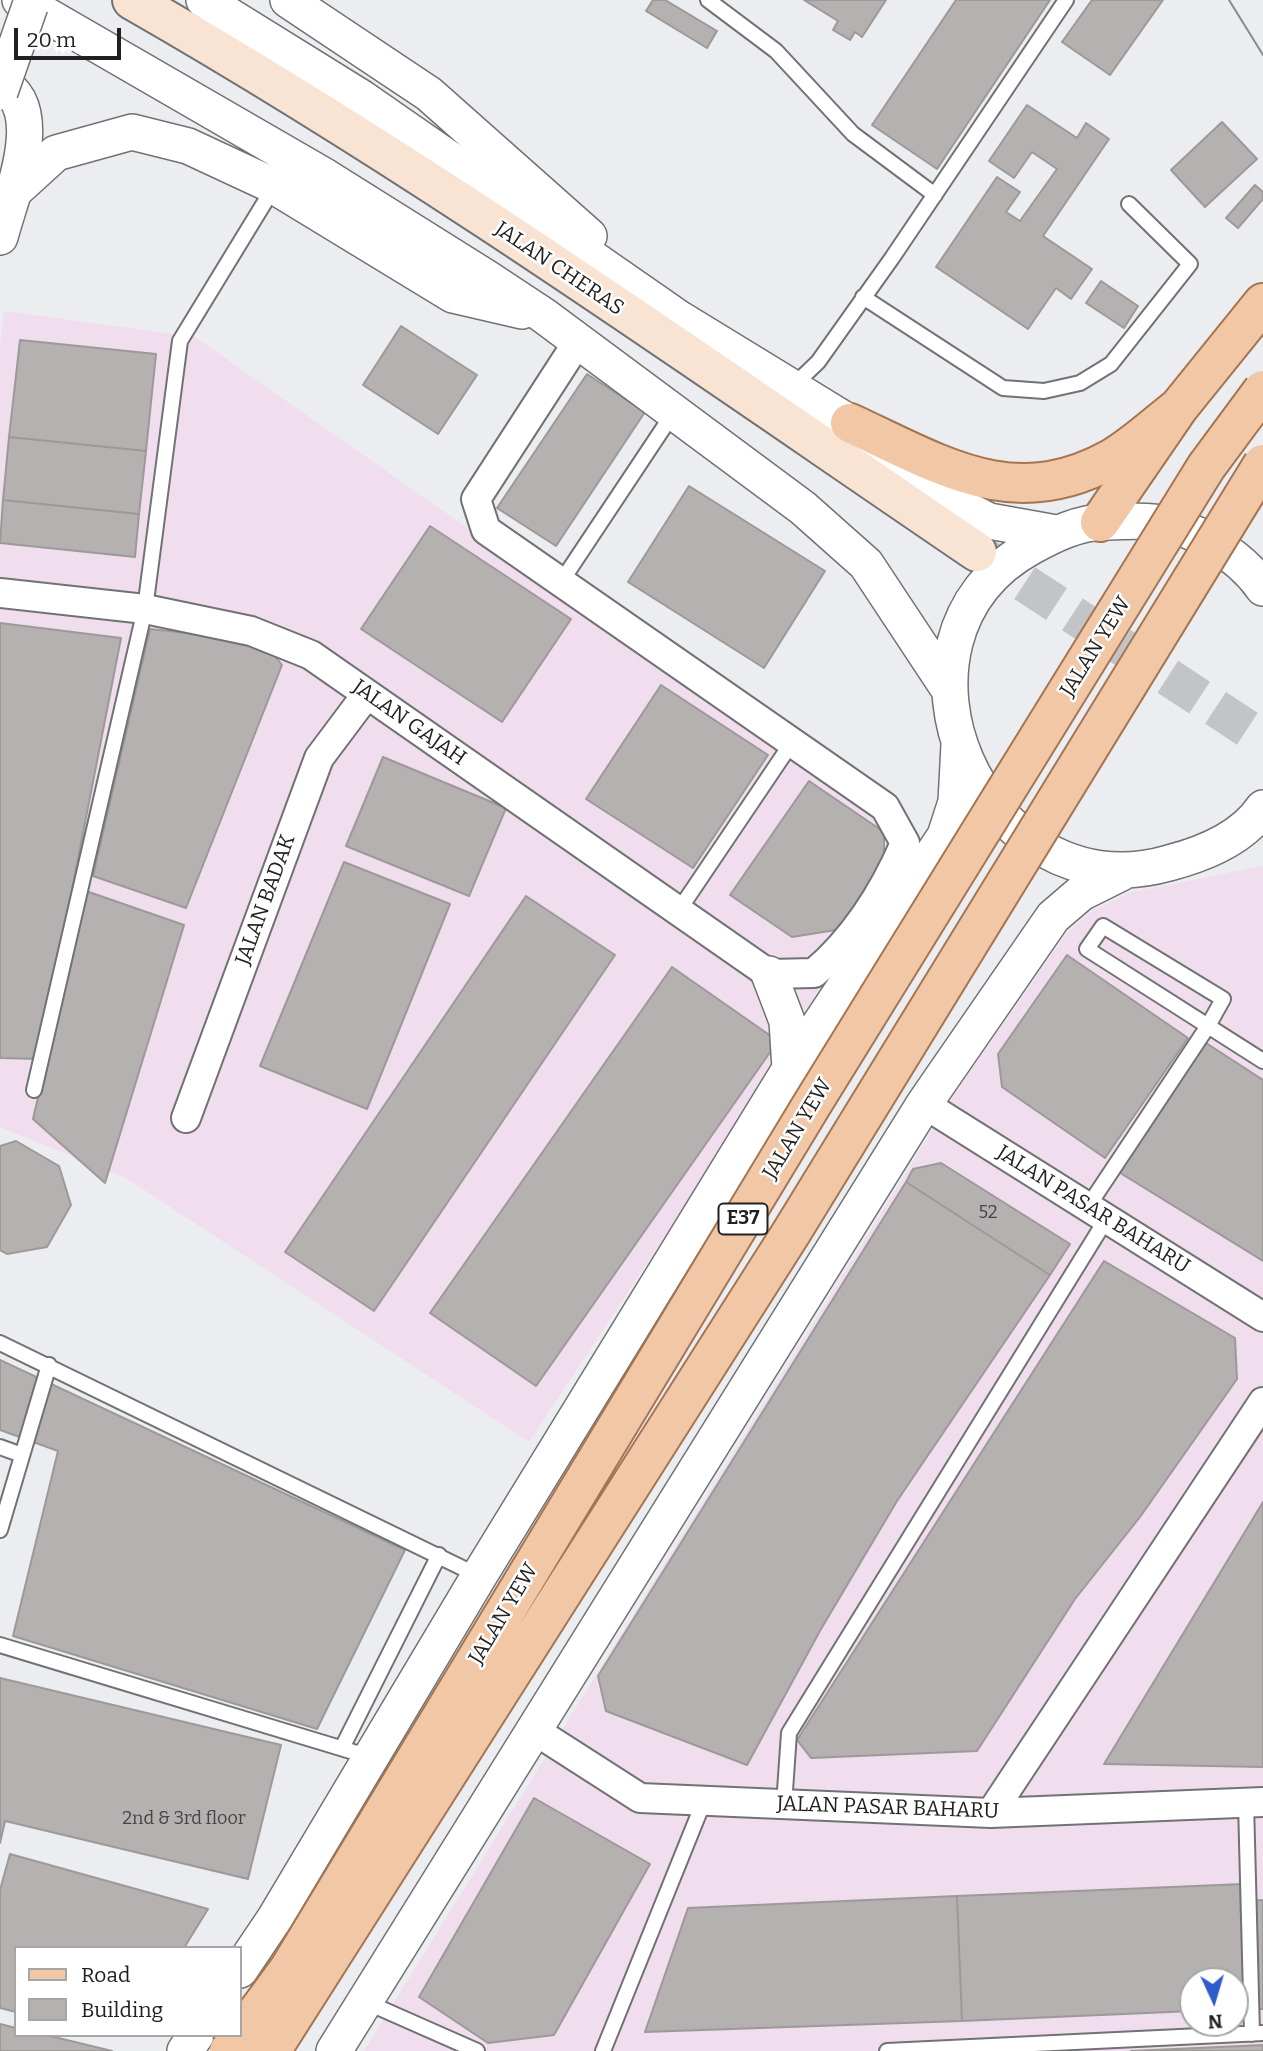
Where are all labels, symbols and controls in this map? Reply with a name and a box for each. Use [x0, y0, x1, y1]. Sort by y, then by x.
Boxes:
scale bar [18, 14, 124, 58]
text: 20 m [27, 27, 76, 53]
street label: JALAN CHERAS [490, 217, 628, 321]
street label: JALAN YEW [1055, 592, 1137, 702]
street label: JALAN GAJAH [347, 675, 471, 771]
street label: JALAN BADAK [231, 831, 301, 969]
street label: JALAN YEW [758, 1074, 838, 1184]
street label: JALAN PASAR BAHARU [992, 1140, 1194, 1280]
house number: 52 [978, 1202, 998, 1224]
road number: E37 [718, 1204, 768, 1234]
street label: JALAN YEW [464, 1559, 544, 1669]
street label: JALAN PASAR BAHARU [776, 1792, 1000, 1824]
house number: 2nd & 3rd floor [122, 1808, 246, 1830]
legend [14, 1946, 242, 2037]
text: Road [81, 1962, 130, 1988]
north arrow [1179, 1967, 1249, 2037]
text: Building [81, 1997, 163, 2023]
text: N [1207, 2009, 1223, 2033]

